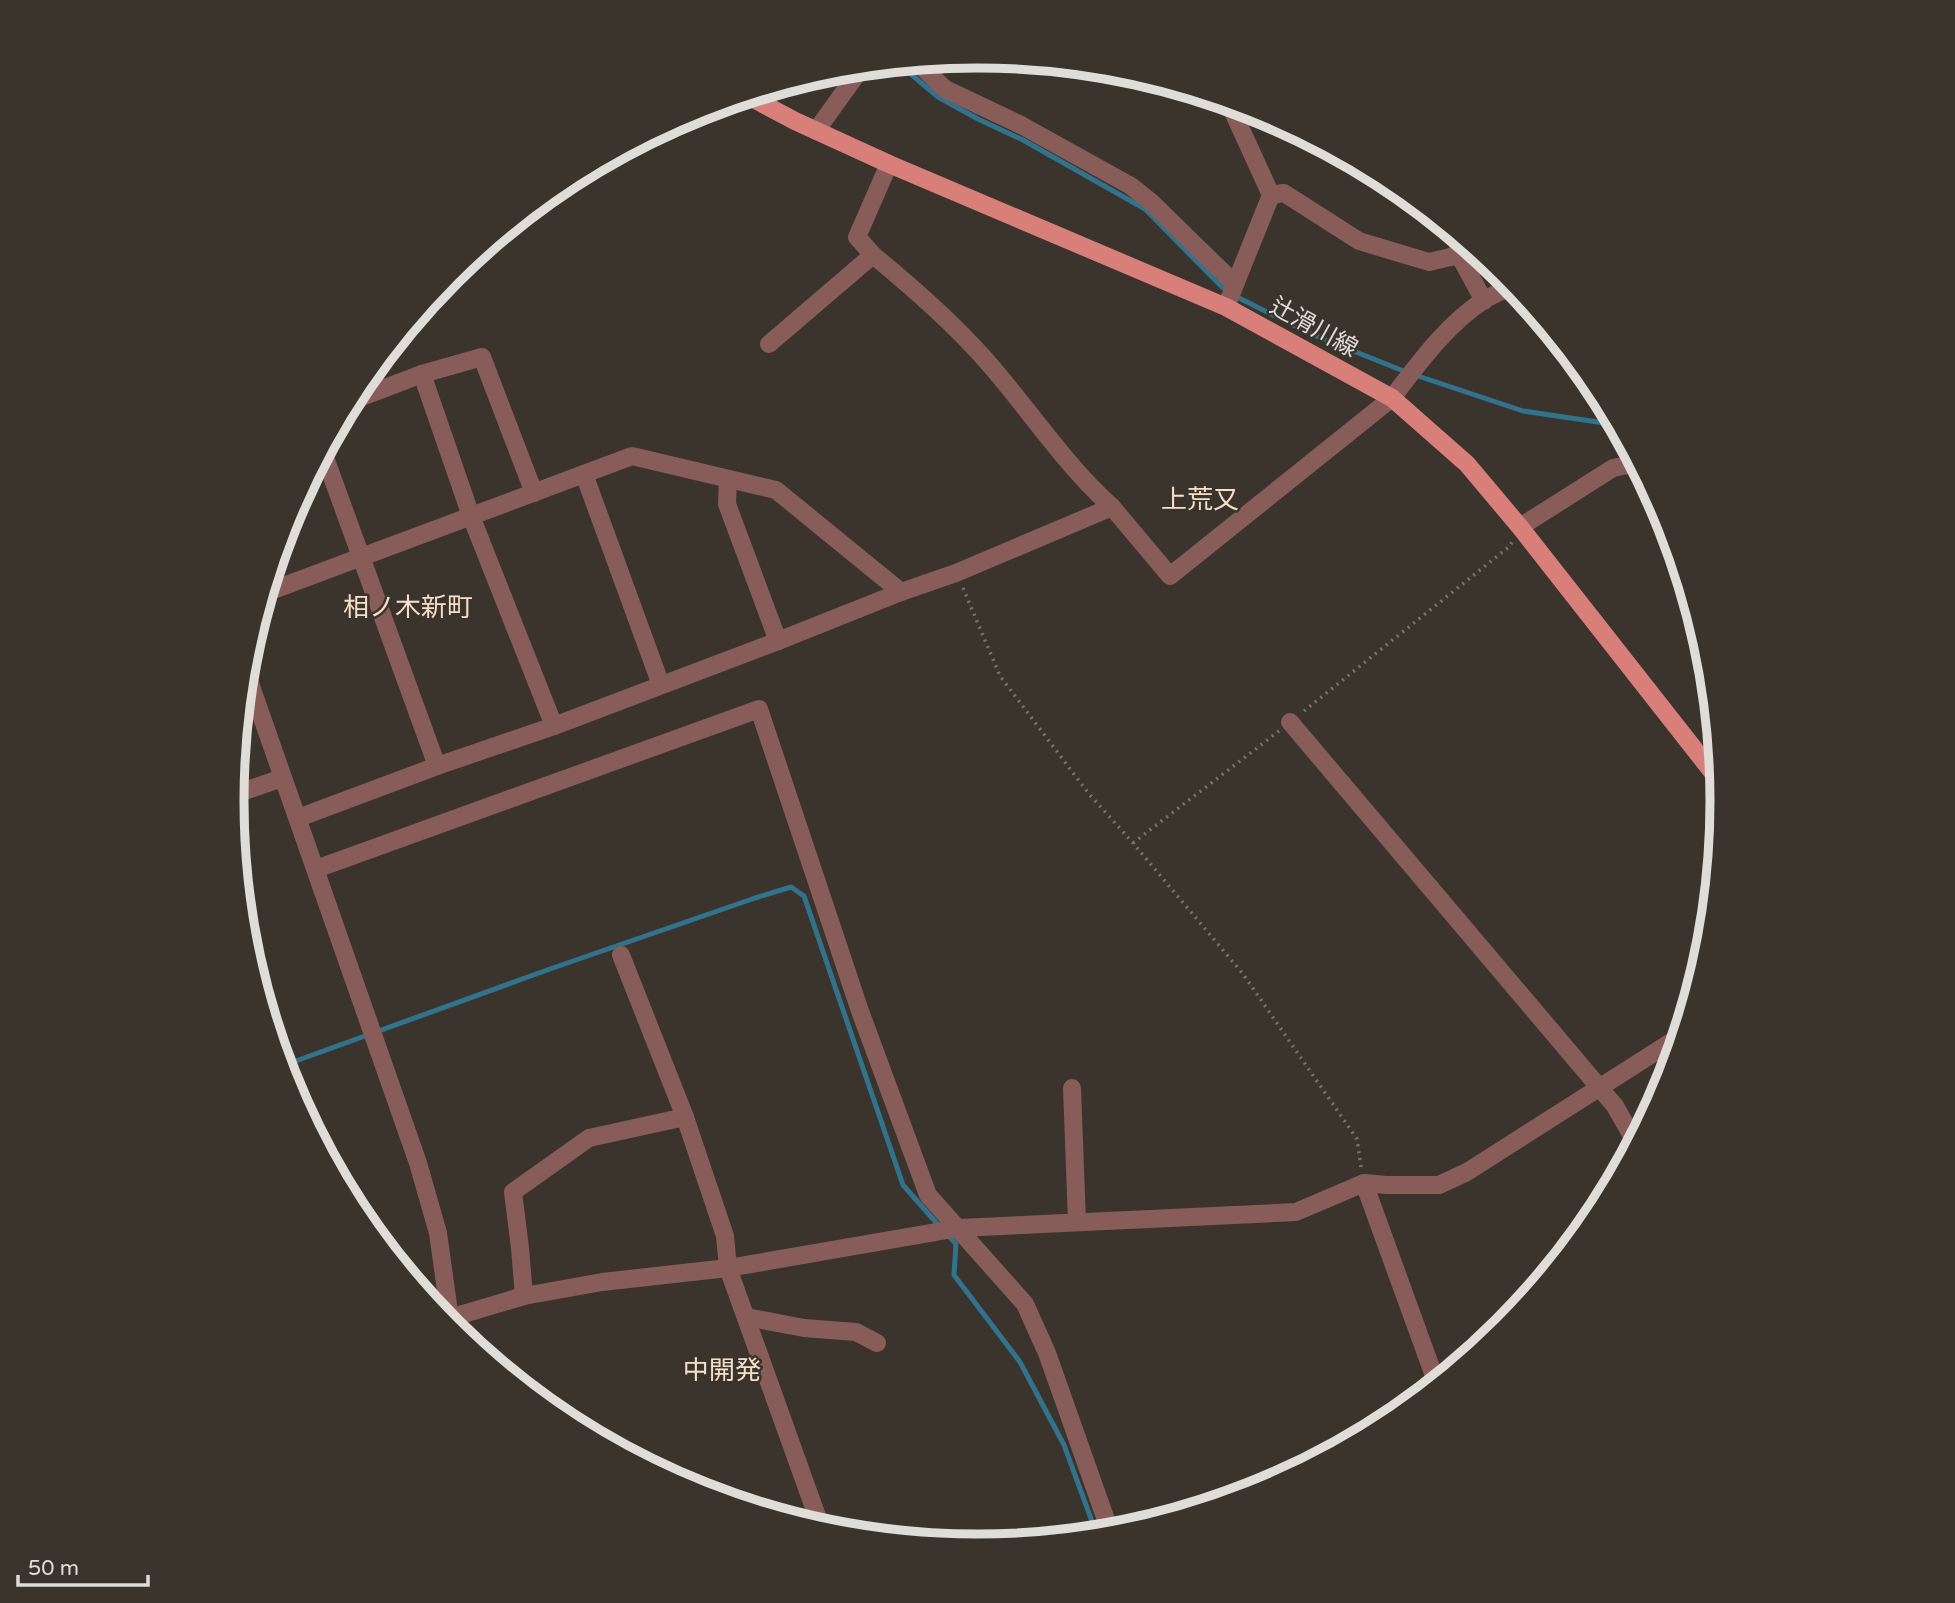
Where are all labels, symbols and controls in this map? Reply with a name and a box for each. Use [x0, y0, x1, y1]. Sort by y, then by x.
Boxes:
street label: 辻滑川線 [1265, 291, 1363, 363]
district label: 上荒又 [1161, 484, 1239, 515]
district label: 相ノ木新町 [343, 592, 473, 623]
district label: 中開発 [683, 1355, 761, 1386]
scale bar [18, 1544, 147, 1588]
text: 50 m [28, 1556, 79, 1581]

